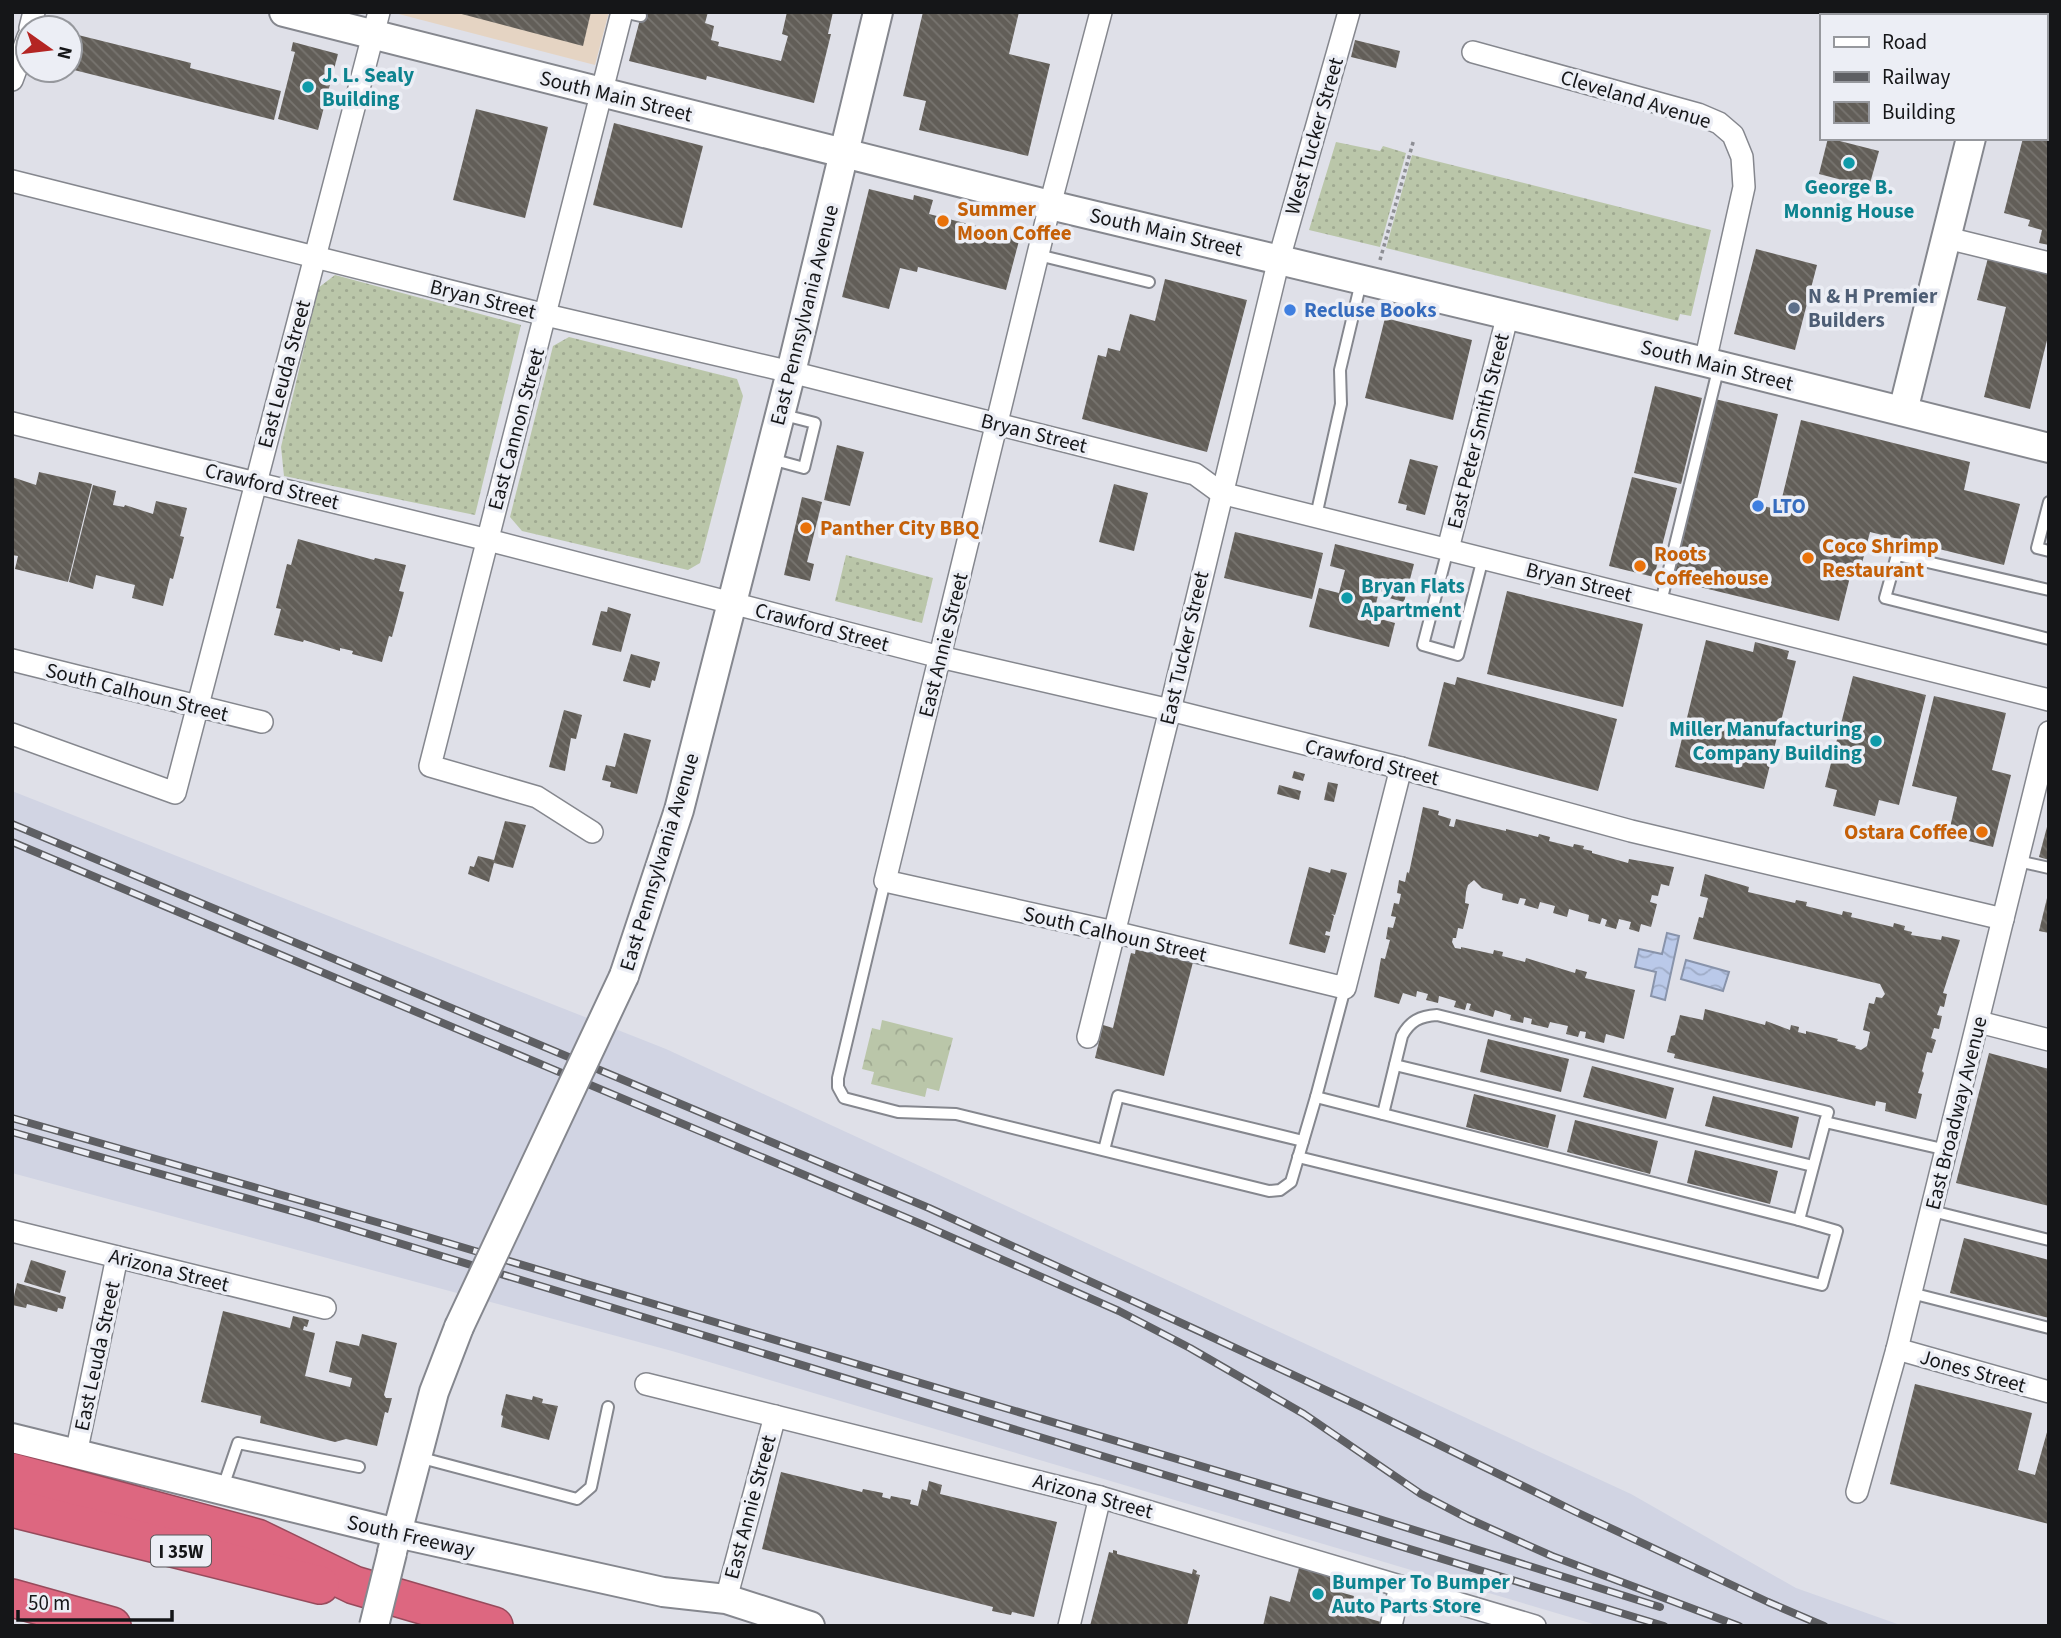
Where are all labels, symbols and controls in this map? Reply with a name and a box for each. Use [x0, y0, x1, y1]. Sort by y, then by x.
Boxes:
north arrow [14, 14, 84, 84]
legend [1820, 14, 2047, 140]
text: Road [1882, 27, 1927, 57]
text: N [49, 43, 79, 62]
street label: West Tucker Street [1277, 54, 1351, 218]
place label: J. L. Sealy Building [322, 60, 414, 114]
street label: Cleveland Avenue [1557, 62, 1715, 136]
text: Railway [1882, 62, 1950, 92]
street label: South Main Street [537, 63, 695, 129]
marker: J. L. Sealy Building [300, 79, 316, 95]
text: Building [1882, 97, 1956, 127]
marker: George B. Monnig House [1841, 155, 1857, 171]
place label: George B. Monnig House [1784, 172, 1915, 226]
place label: Summer Moon Coffee [957, 194, 1072, 248]
street label: South Main Street [1087, 200, 1245, 264]
street label: East Pennsylvania Avenue [762, 202, 846, 428]
marker: Summer Moon Coffee [935, 213, 951, 229]
street label: Bryan Street [427, 271, 539, 327]
place label: N & H Premier Builders [1808, 281, 1938, 335]
place label: Recluse Books [1304, 295, 1437, 325]
street label: East Leuda Street [250, 297, 318, 451]
marker: N & H Premier Builders [1786, 300, 1802, 316]
marker: Recluse Books [1282, 302, 1298, 318]
street label: East Peter Smith Street [1439, 330, 1517, 532]
street label: South Main Street [1638, 332, 1796, 398]
street label: East Cannon Street [480, 345, 552, 513]
street label: Bryan Street [978, 405, 1090, 461]
street label: Crawford Street [202, 455, 342, 517]
place label: LTO [1772, 491, 1806, 521]
marker: LTO [1750, 498, 1766, 514]
place label: Panther City BBQ [820, 513, 980, 543]
marker: Panther City BBQ [798, 520, 814, 536]
place label: Coco Shrimp Restaurant [1822, 531, 1939, 585]
place label: Roots Coffeehouse [1654, 539, 1769, 593]
marker: Coco Shrimp Restaurant [1800, 550, 1816, 566]
street label: Bryan Street [1523, 554, 1635, 610]
marker: Roots Coffeehouse [1632, 558, 1648, 574]
street label: East Tucker Street [1152, 568, 1216, 728]
street label: East Annie Street [911, 570, 975, 720]
place label: Bryan Flats Apartment [1360, 571, 1465, 625]
marker: Bryan Flats Apartment [1339, 590, 1355, 606]
street label: Crawford Street [752, 595, 892, 659]
street label: South Calhoun Street [43, 655, 231, 729]
place label: Miller Manufacturing Company Building [1669, 714, 1862, 768]
street label: Crawford Street [1302, 731, 1442, 793]
marker: Miller Manufacturing Company Building [1868, 733, 1884, 749]
street label: East Pennsylvania Avenue [612, 749, 706, 975]
place label: Ostara Coffee [1844, 817, 1968, 847]
marker: Ostara Coffee [1974, 824, 1990, 840]
street label: South Calhoun Street [1020, 898, 1210, 970]
street label: East Broadway Avenue [1917, 1013, 1995, 1213]
street label: Arizona Street [106, 1241, 232, 1299]
street label: East Leuda Street [67, 1278, 127, 1434]
street label: Jones Street [1916, 1342, 2030, 1400]
street label: East Annie Street [716, 1432, 784, 1582]
street label: Arizona Street [1030, 1466, 1156, 1526]
street label: South Freeway [344, 1507, 478, 1565]
road number: I 35W [151, 1536, 211, 1567]
place label: Bumper To Bumper Auto Parts Store [1331, 1567, 1511, 1621]
scale bar [18, 1578, 172, 1622]
marker: Bumper To Bumper Auto Parts Store [1310, 1586, 1326, 1602]
text: 50 m [28, 1588, 70, 1618]

